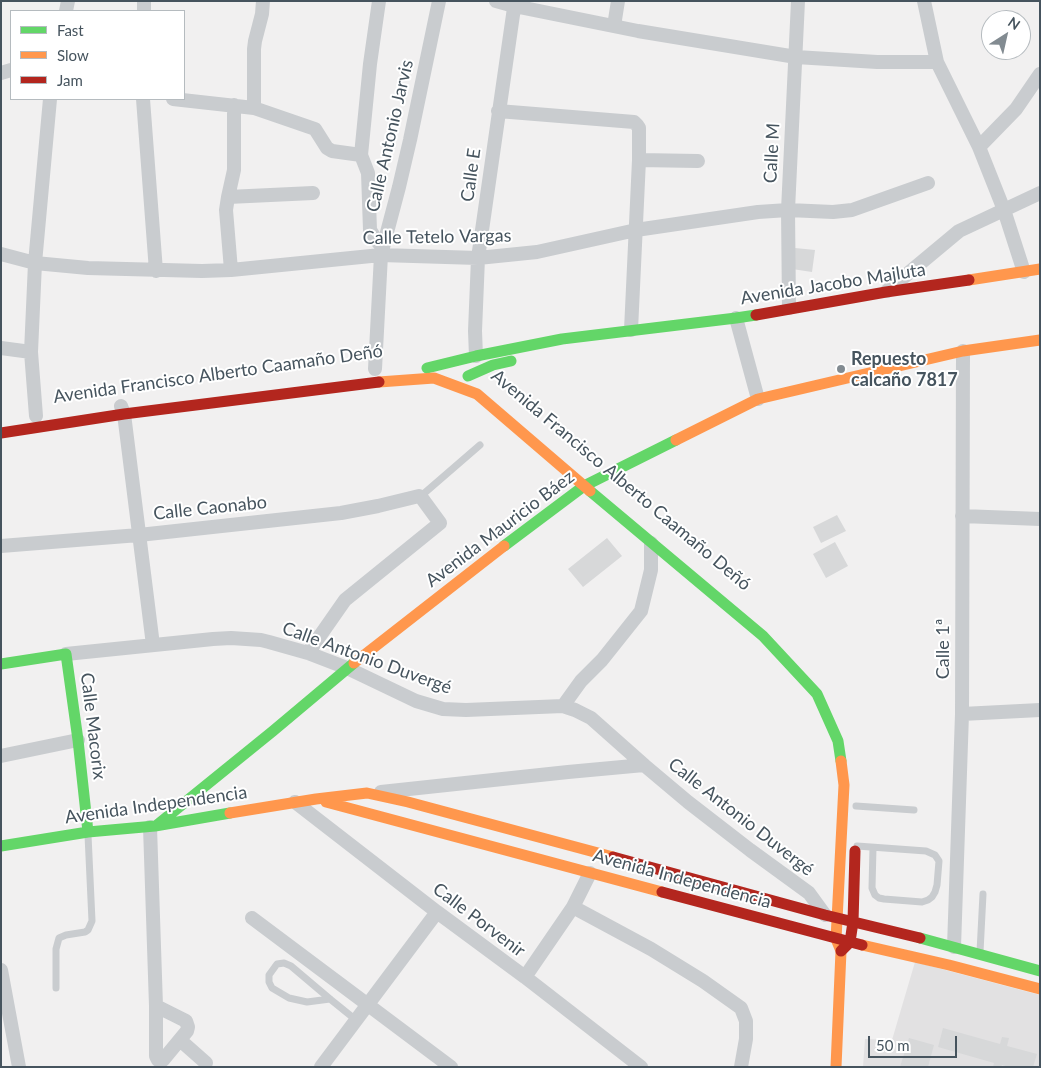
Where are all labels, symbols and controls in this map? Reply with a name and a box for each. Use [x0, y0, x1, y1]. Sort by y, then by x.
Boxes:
legend [10, 10, 185, 100]
north arrow [981, 10, 1031, 60]
text: N [1005, 13, 1024, 33]
text: Fast [57, 21, 84, 39]
text: Slow [57, 46, 89, 64]
street label: Calle Antonio Jarvis [362, 58, 418, 214]
text: Jam [57, 71, 83, 89]
street label: Calle M [760, 122, 784, 184]
street label: Calle E [457, 147, 485, 203]
street label: Calle Tetelo Vargas [362, 225, 512, 249]
street label: Avenida Jacobo Majluta [739, 259, 927, 309]
street label: Avenida Francisco Alberto Caamaño Deñó [52, 340, 384, 408]
place label: Repuesto calcaño 7817 [851, 348, 958, 390]
marker: Repuesto calcaño 7817 [835, 363, 847, 375]
street label: Avenida Francisco Alberto Caamaño Deñó [487, 365, 755, 595]
street label: Avenida Mauricio Báez [422, 466, 578, 592]
street label: Calle Caonabo [152, 491, 268, 525]
street label: Calle Antonio Duvergé [279, 617, 455, 699]
street label: Calle 1ª [932, 619, 954, 679]
street label: Calle Macorix [76, 671, 110, 781]
street label: Calle Antonio Duvergé [664, 754, 818, 880]
street label: Avenida Independencia [64, 782, 248, 828]
street label: Avenida Independencia [591, 845, 773, 913]
street label: Calle Porvenir [429, 878, 529, 962]
scale bar [871, 1026, 960, 1058]
text: 50 m [876, 1036, 910, 1054]

